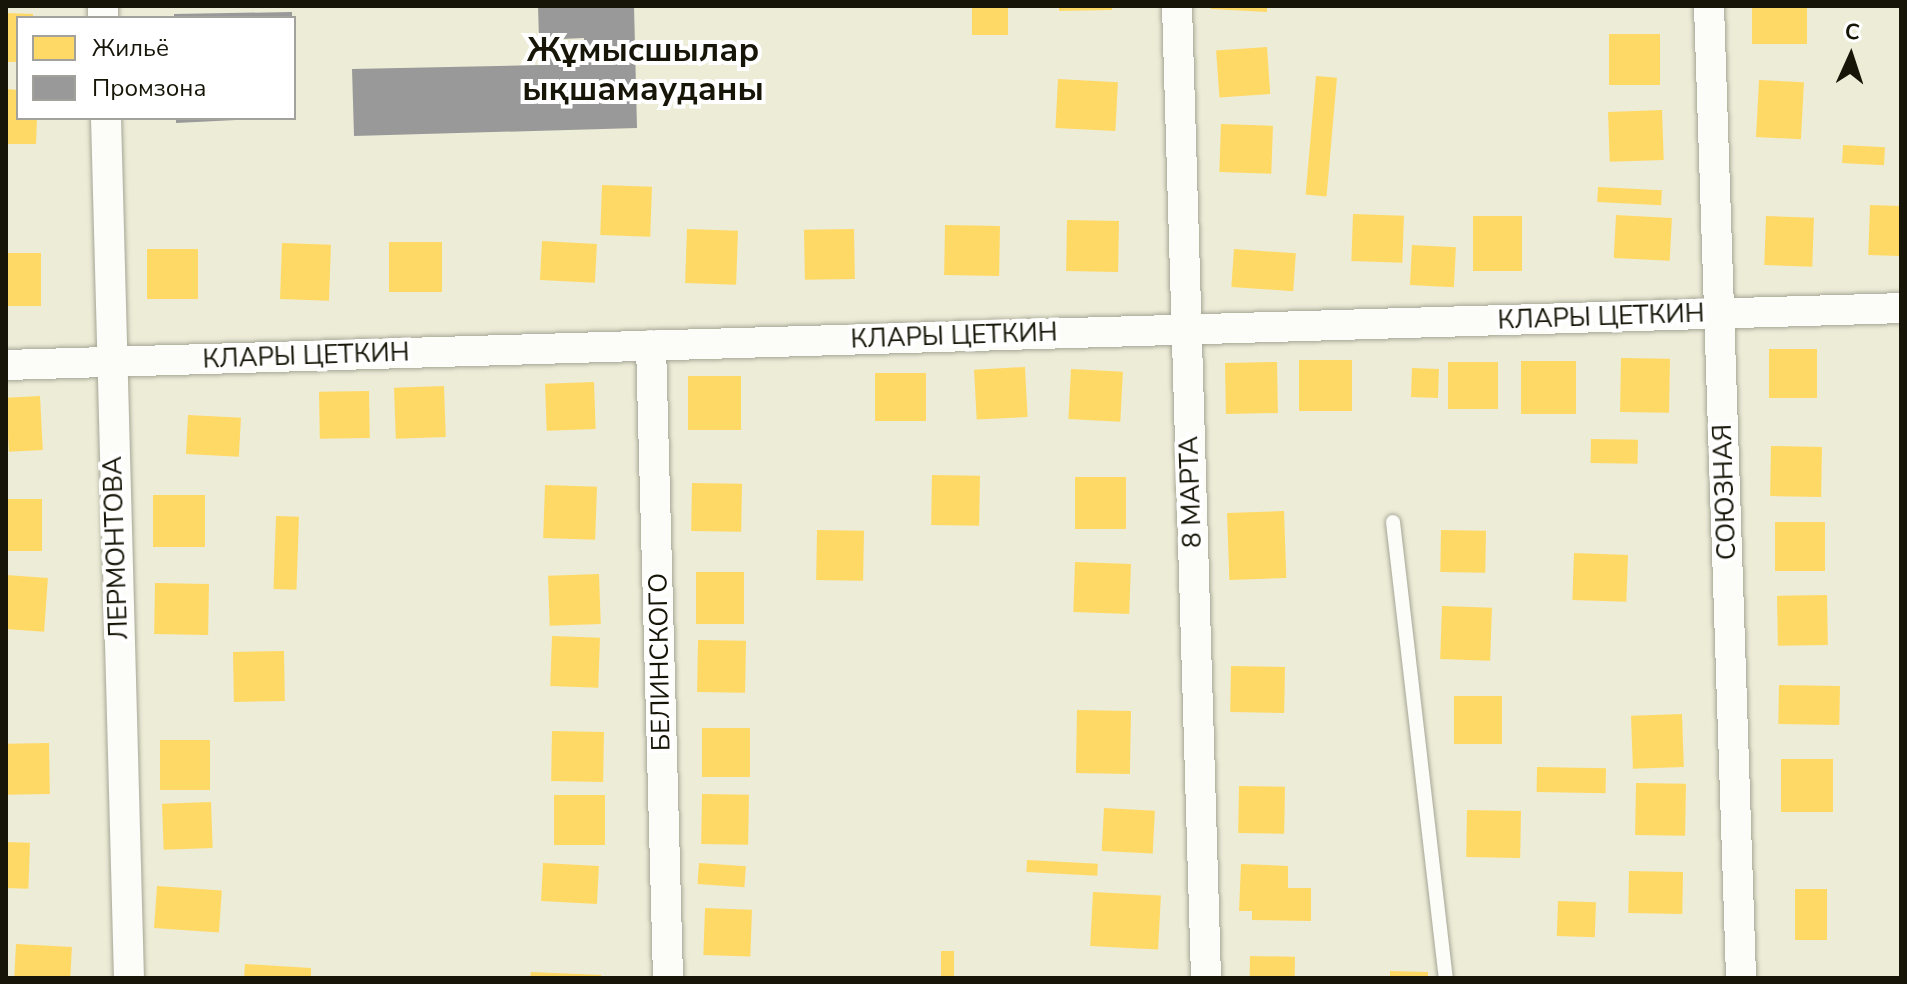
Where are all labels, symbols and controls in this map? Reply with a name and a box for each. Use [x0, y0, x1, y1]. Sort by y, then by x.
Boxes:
legend [16, 16, 296, 120]
north arrow [1811, 16, 1891, 96]
text: С [1844, 17, 1860, 47]
district label: Жұмысшылар ықшамауданы [522, 30, 764, 110]
text: Жильё [92, 32, 169, 64]
text: Промзона [92, 72, 206, 104]
street label: КЛАРЫ ЦЕТКИН [1497, 298, 1705, 336]
street label: КЛАРЫ ЦЕТКИН [850, 317, 1058, 355]
street label: КЛАРЫ ЦЕТКИН [202, 337, 410, 375]
street label: СОЮЗНАЯ [1707, 423, 1743, 561]
street label: 8 МАРТА [1173, 436, 1209, 548]
street label: ЛЕРМОНТОВА [97, 456, 135, 640]
street label: БЕЛИНСКОГО [643, 573, 677, 751]

